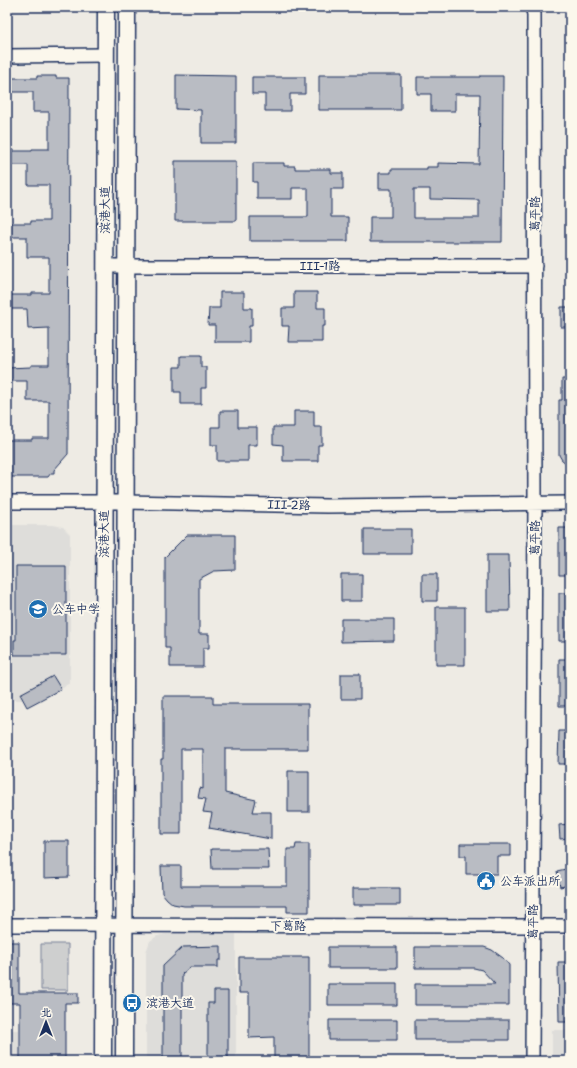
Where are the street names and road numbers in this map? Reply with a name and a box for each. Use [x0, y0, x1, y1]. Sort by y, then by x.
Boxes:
street label: 滨港大道 [97, 186, 113, 234]
street label: 葛平路 [527, 196, 543, 232]
street label: III-1路 [300, 258, 340, 274]
street label: III-2路 [267, 497, 311, 513]
street label: 滨港大道 [96, 510, 112, 558]
street label: 葛平路 [527, 520, 543, 556]
street label: 葛平路 [525, 904, 541, 940]
street label: 下葛路 [270, 918, 306, 934]

